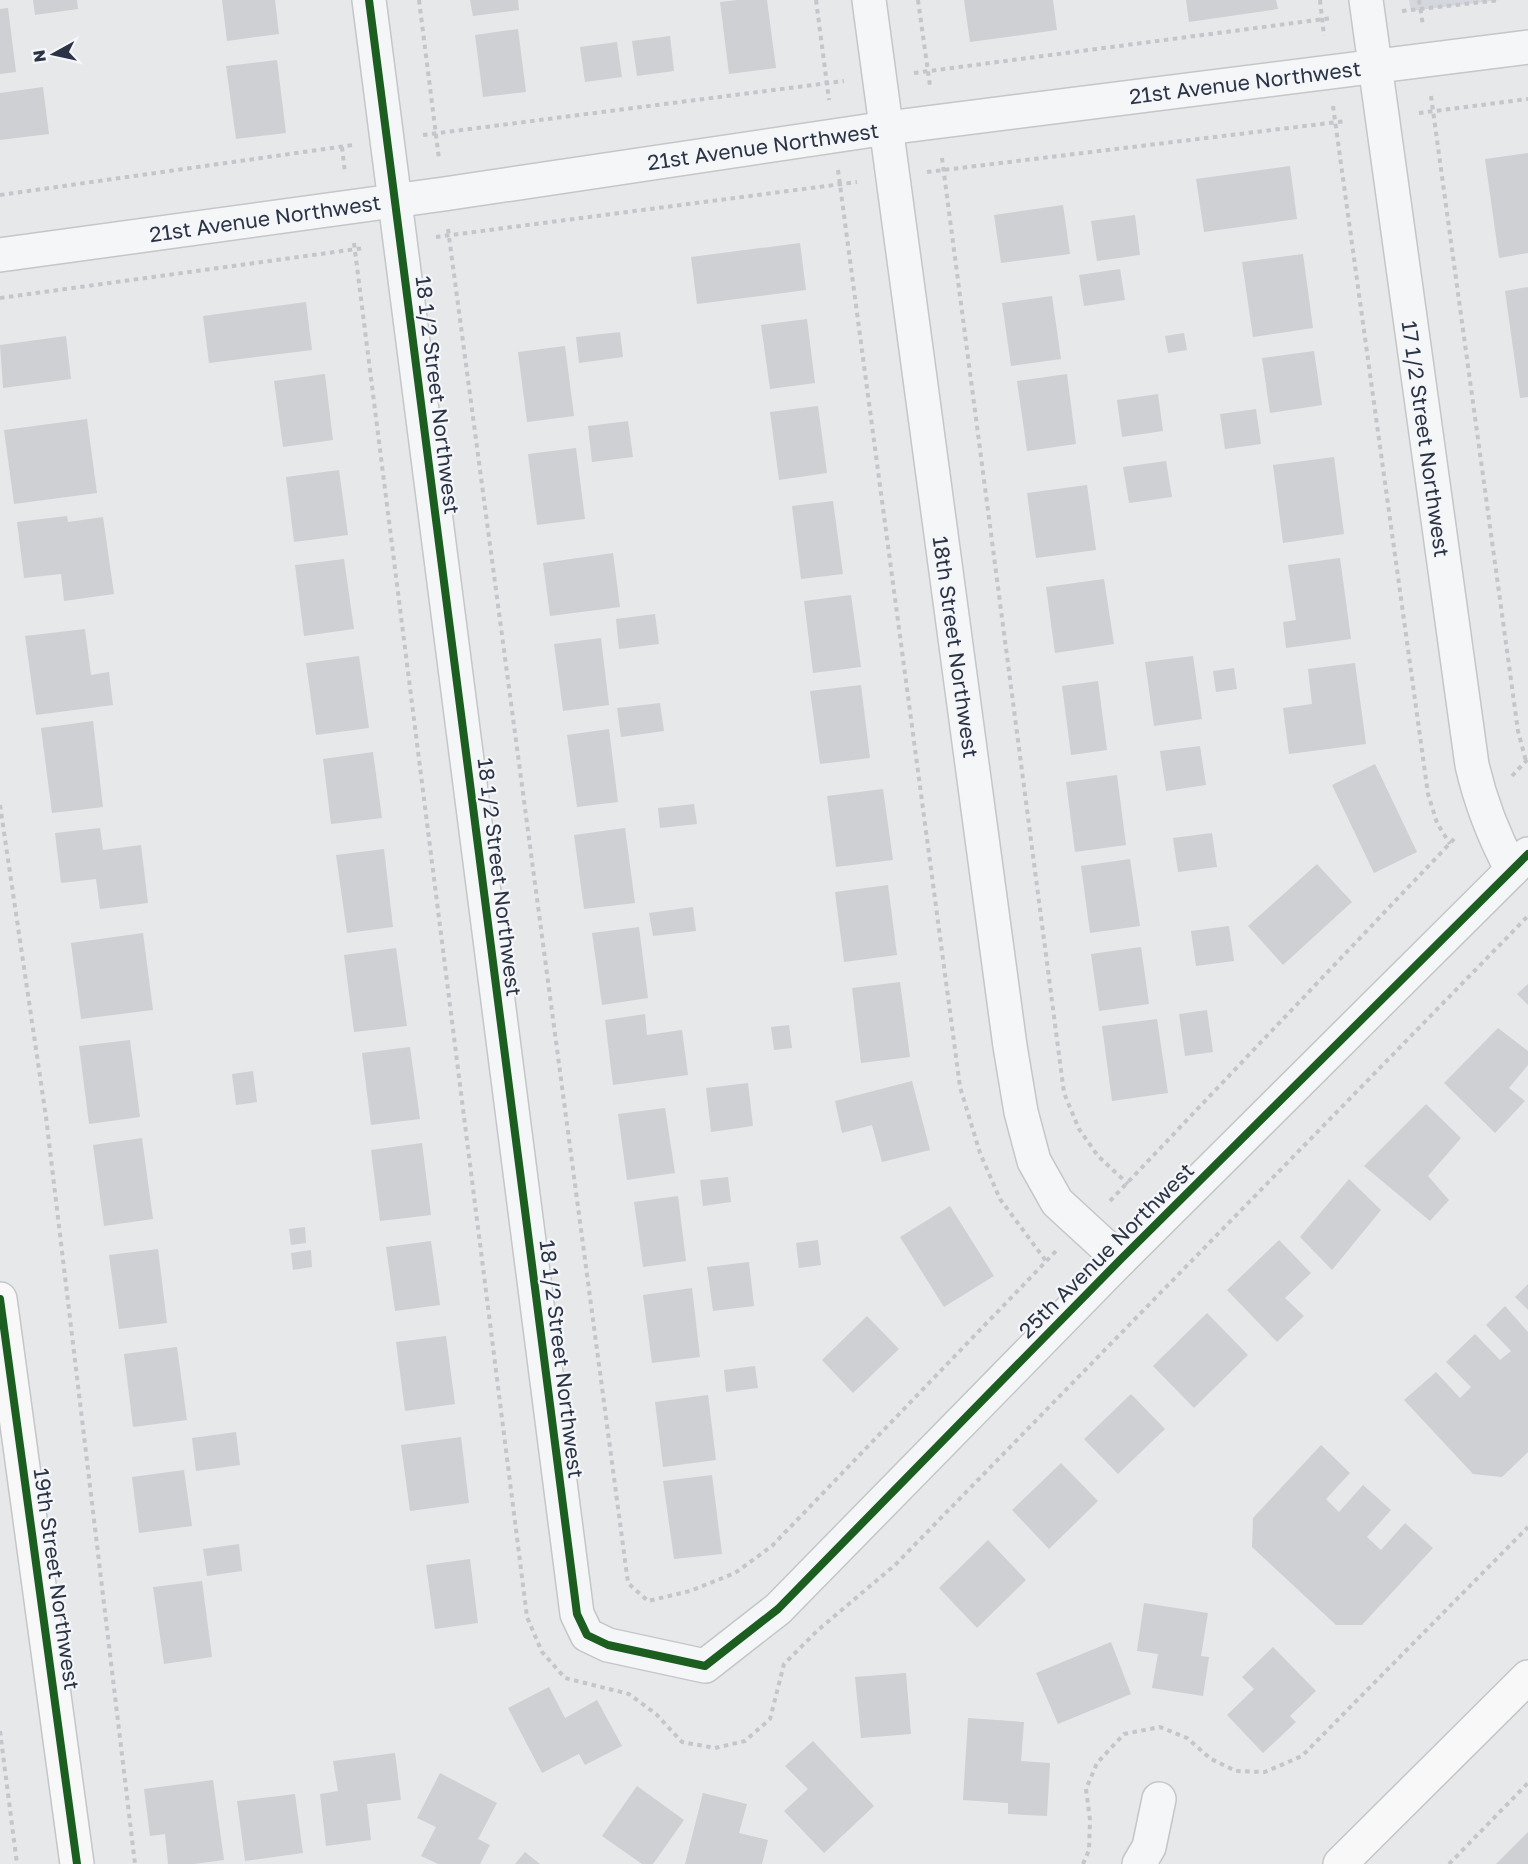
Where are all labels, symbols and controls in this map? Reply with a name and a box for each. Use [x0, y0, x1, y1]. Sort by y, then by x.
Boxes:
north arrow [24, 24, 84, 84]
text: N [28, 49, 50, 64]
street label: 21st Avenue Northwest [1128, 55, 1362, 109]
street label: 21st Avenue Northwest [646, 117, 880, 175]
street label: 21st Avenue Northwest [148, 189, 382, 247]
street label: 18 1/2 Street Northwest [410, 274, 466, 516]
street label: 17 1/2 Street Northwest [1397, 319, 1455, 559]
street label: 18th Street Northwest [928, 534, 984, 760]
street label: 18 1/2 Street Northwest [472, 756, 528, 998]
street label: 25th Avenue Northwest [1013, 1157, 1199, 1343]
street label: 18 1/2 Street Northwest [534, 1238, 590, 1480]
street label: 19th Street Northwest [29, 1466, 85, 1692]

